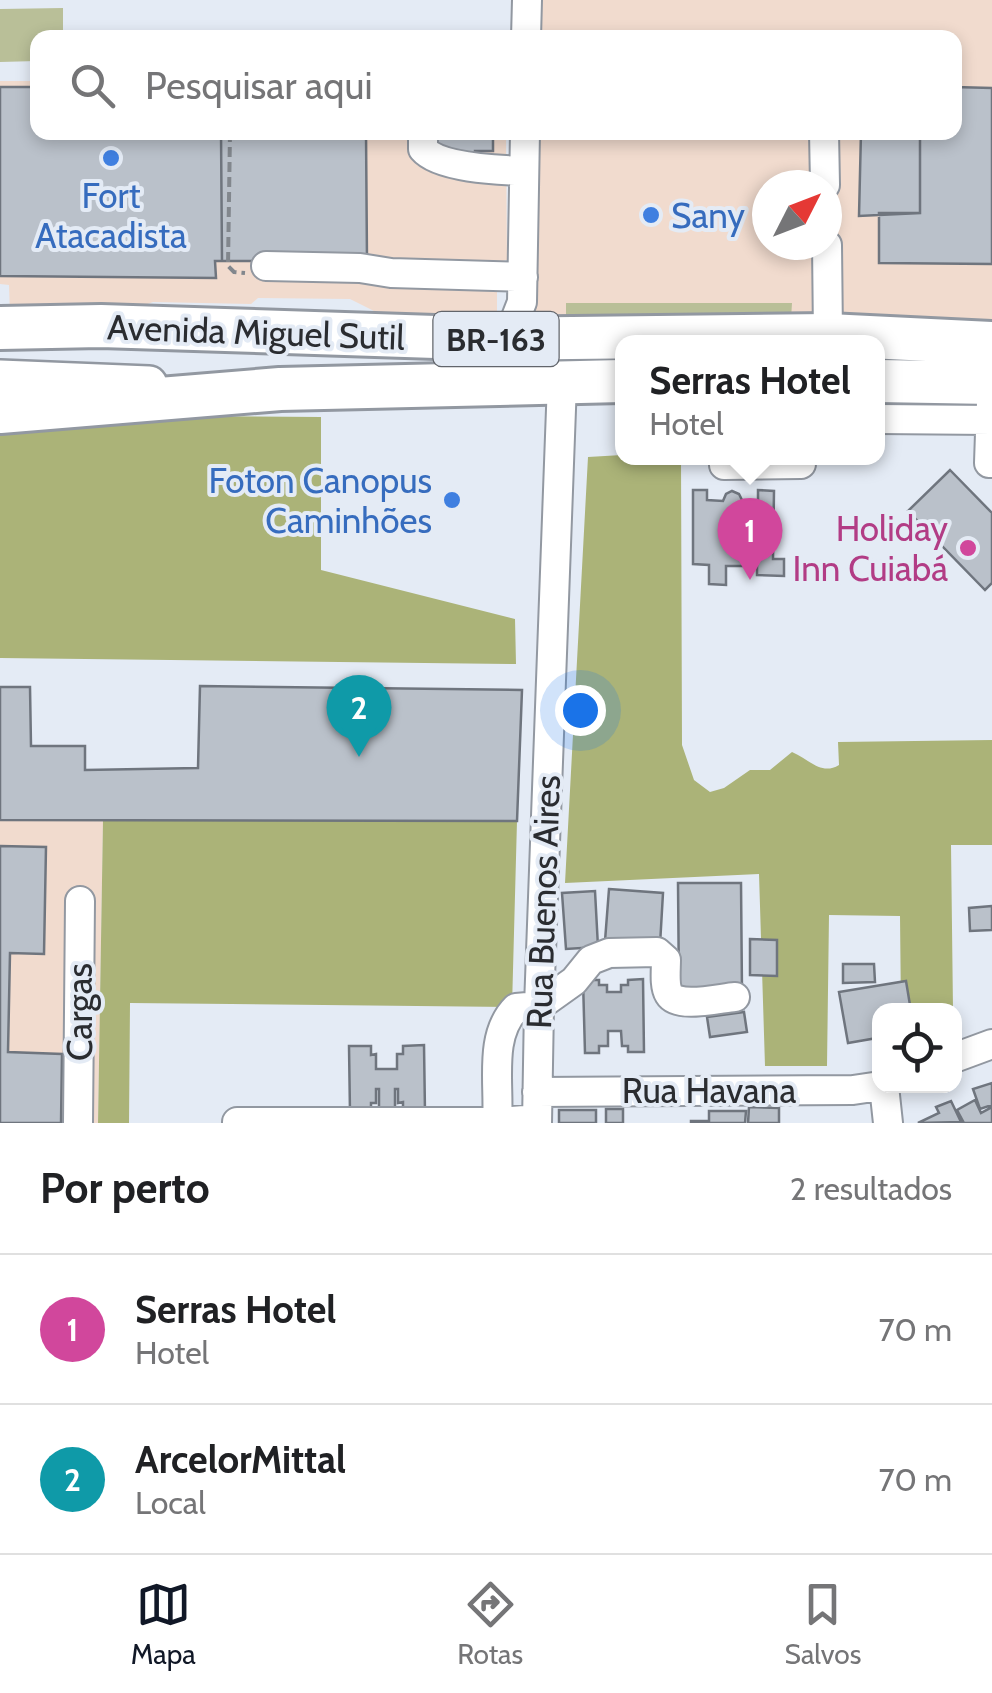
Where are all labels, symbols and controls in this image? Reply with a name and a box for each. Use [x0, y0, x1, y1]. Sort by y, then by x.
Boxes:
search box [30, 30, 962, 140]
icon: search [65, 58, 120, 113]
text: Pesquisar aqui [145, 62, 372, 109]
marker: Fort Atacadista [100, 147, 122, 169]
north arrow [752, 170, 842, 260]
place label: Fort Atacadista [35, 174, 187, 257]
place label: Sany [671, 194, 745, 237]
marker: Sany [640, 204, 662, 226]
street label: Avenida Miguel Sutil [107, 305, 406, 359]
road number: BR-163 [434, 312, 558, 366]
popup [615, 335, 885, 465]
text: Serras Hotel [649, 357, 851, 404]
text: Hotel [649, 404, 723, 443]
place label: Foton Canopus Caminhões [208, 459, 432, 542]
marker: Foton Canopus Caminhões [441, 489, 463, 511]
pin: 1 [718, 498, 782, 580]
place label: Holiday Inn Cuiabá [793, 507, 948, 590]
marker: Holiday Inn Cuiabá [957, 537, 979, 559]
pin: 2 [326, 674, 392, 757]
your location [555, 685, 606, 736]
street label: Rua Buenos Aires [517, 774, 569, 1030]
street label: Cargas [58, 963, 101, 1061]
map controls [872, 1003, 962, 1093]
button: locate [872, 1003, 962, 1093]
street label: Rua Havana [622, 1069, 796, 1112]
text: Por perto [40, 1162, 210, 1214]
text: 2 resultados [790, 1169, 952, 1208]
text: Serras Hotel [135, 1286, 336, 1333]
text: 1 [67, 1310, 78, 1349]
text: 70 m [879, 1310, 952, 1349]
text: Hotel [135, 1333, 209, 1372]
text: ArcelorMittal [135, 1436, 346, 1483]
text: 2 [64, 1460, 81, 1499]
text: 70 m [879, 1460, 952, 1499]
text: Local [135, 1483, 206, 1522]
tab: Mapa [131, 1577, 196, 1671]
tab: Rotas [457, 1577, 523, 1671]
tab: Salvos [785, 1577, 861, 1671]

